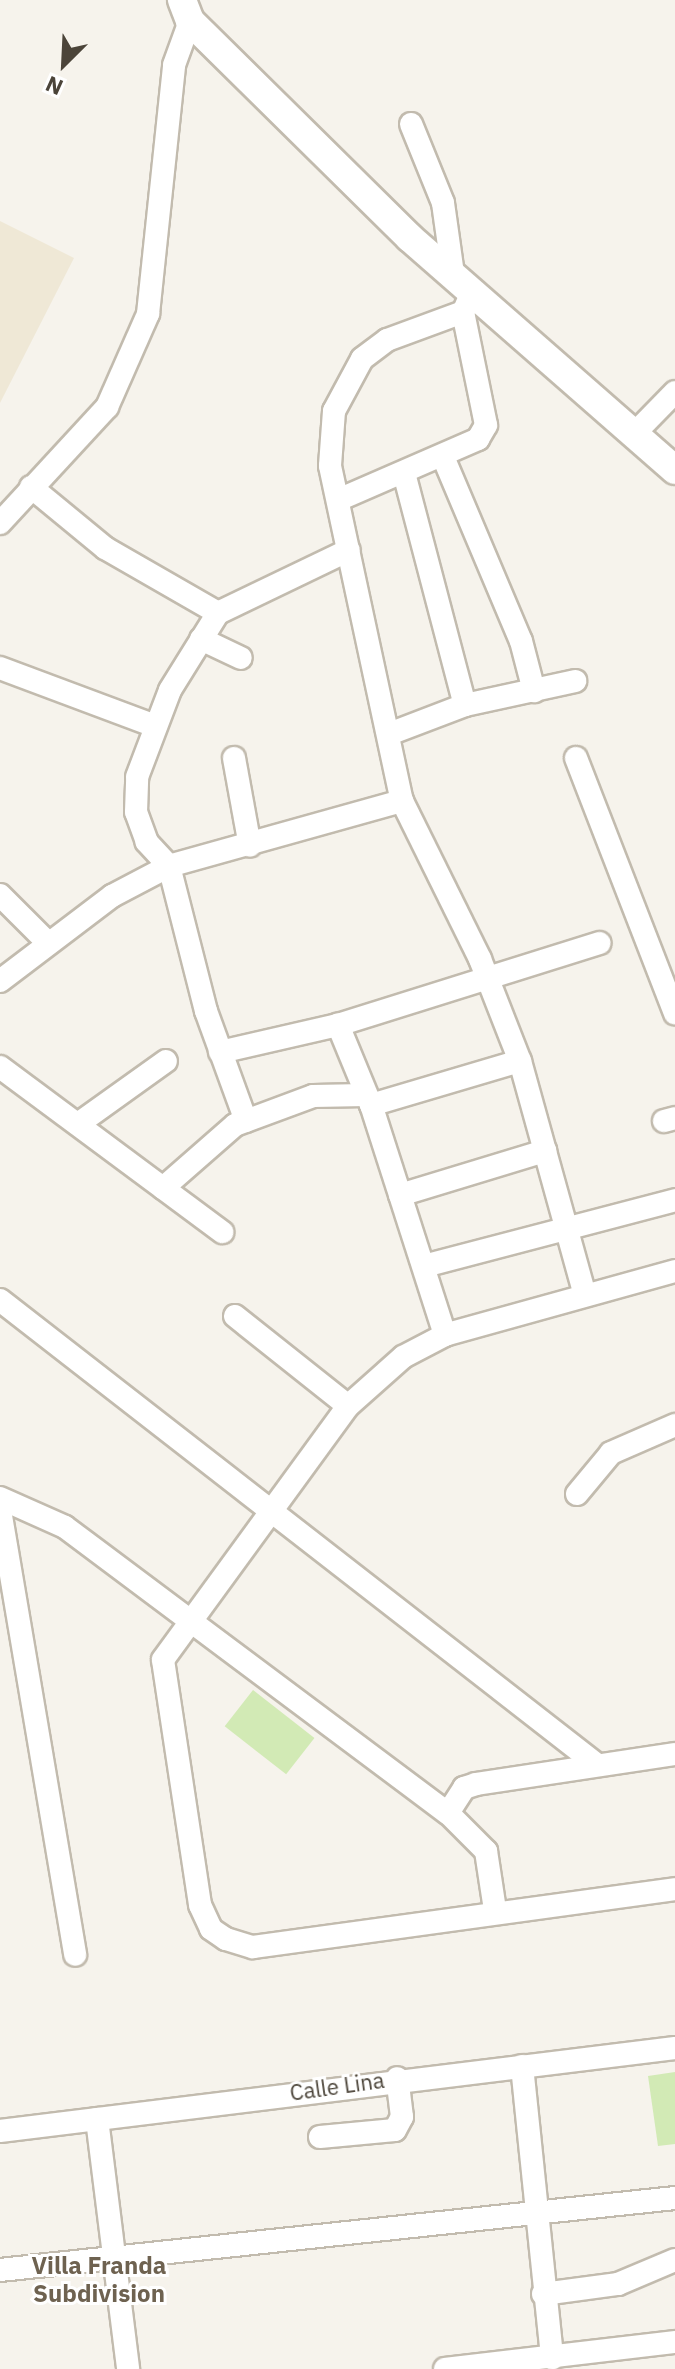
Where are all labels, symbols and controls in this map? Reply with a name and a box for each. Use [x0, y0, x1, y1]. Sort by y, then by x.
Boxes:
north arrow [24, 24, 104, 104]
text: N [41, 70, 67, 103]
street label: Calle Lina [288, 2066, 386, 2106]
district label: Villa Franda Subdivision [31, 2252, 167, 2308]

